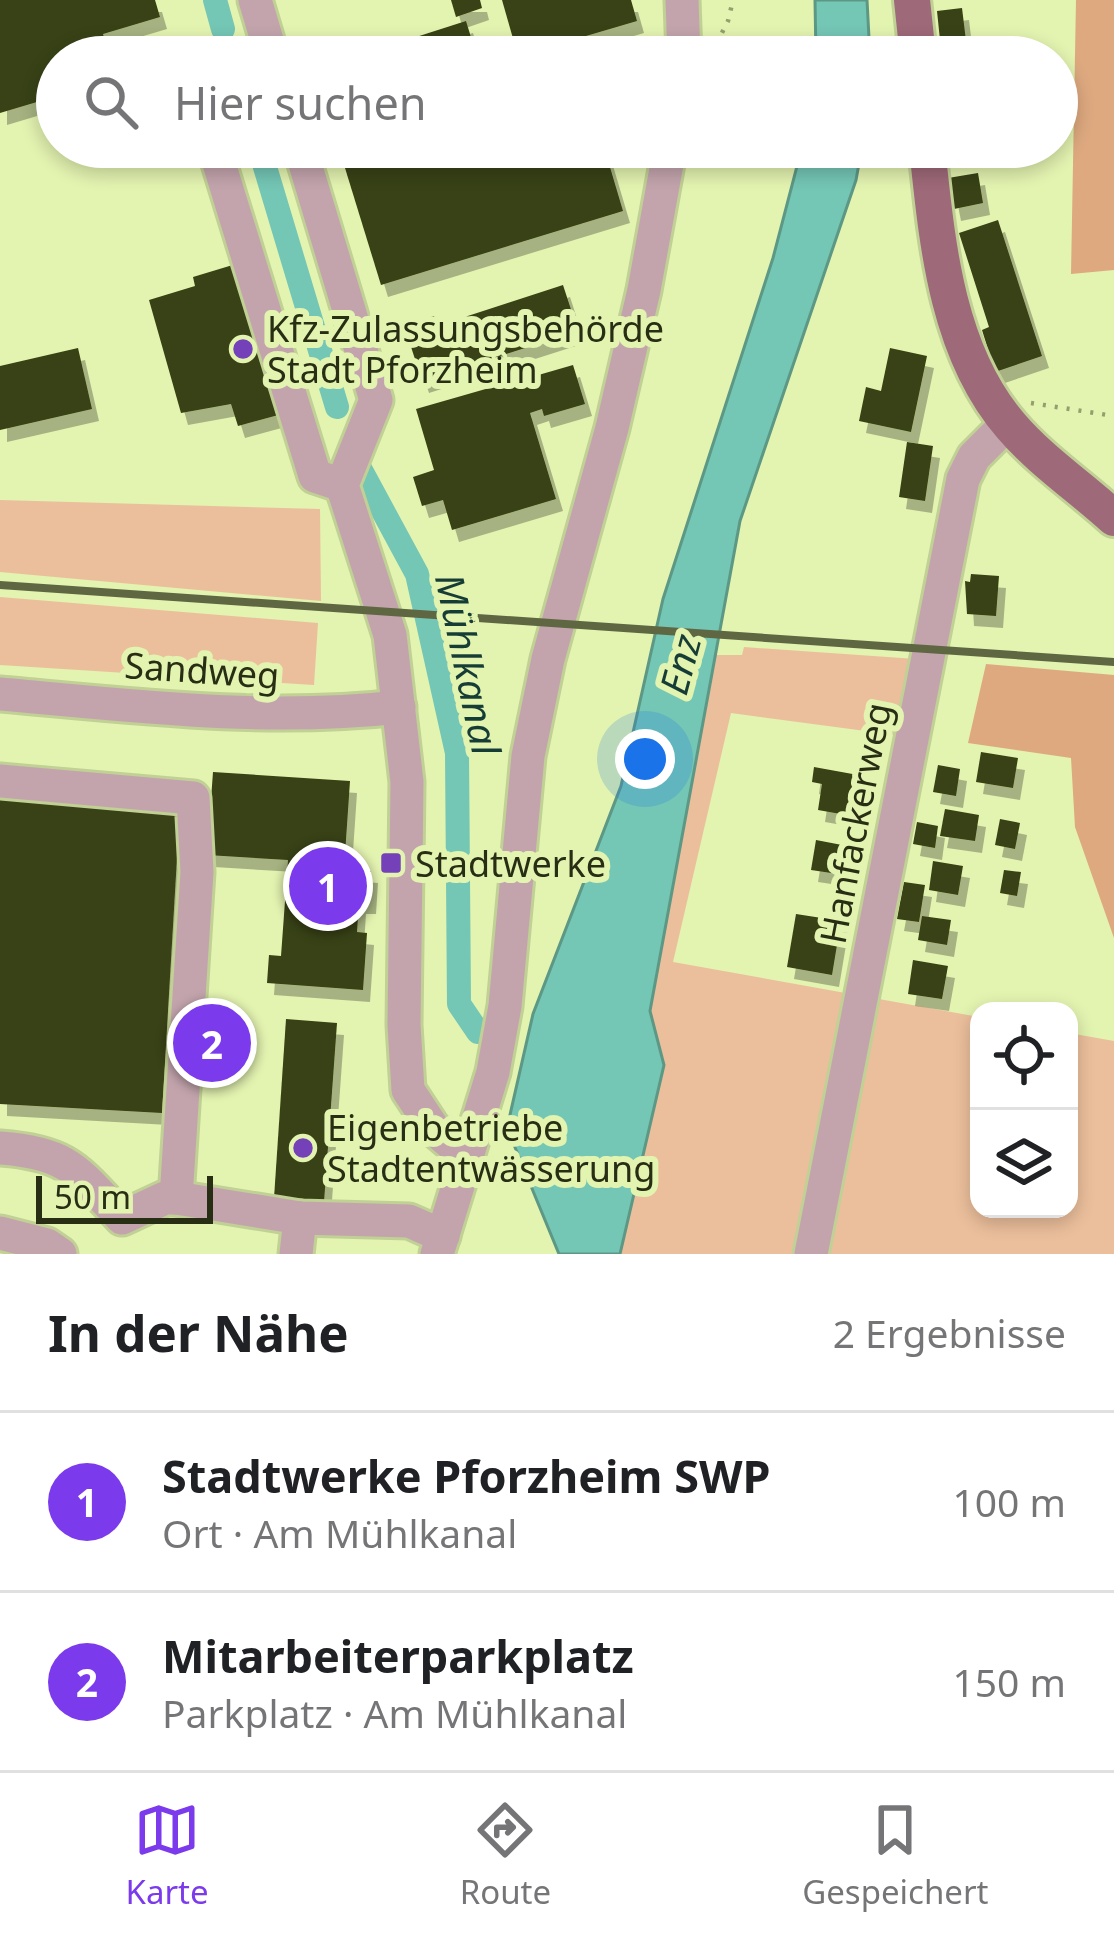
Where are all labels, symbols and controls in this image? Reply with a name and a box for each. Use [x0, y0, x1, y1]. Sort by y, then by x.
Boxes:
search box [36, 36, 1078, 168]
icon: search [78, 69, 144, 135]
text: Hier suchen [174, 72, 427, 133]
place label: Kfz-Zulassungsbehörde Stadt Pforzheim [267, 304, 664, 394]
marker: Kfz-Zulassungsbehörde Stadt Pforzheim [230, 336, 256, 362]
water label: Mühlkanal [424, 568, 514, 761]
water label: Enz [646, 628, 713, 700]
street label: Sandweg [123, 640, 281, 700]
street label: Hanfackerweg [808, 699, 902, 947]
your location [615, 729, 675, 789]
place label: Stadtwerke [415, 839, 606, 888]
pin: 1 [289, 841, 367, 931]
marker: Stadtwerke [378, 850, 404, 876]
pin: 2 [173, 998, 251, 1088]
map controls [970, 1002, 1078, 1218]
button: locate [970, 1002, 1078, 1110]
place label: Eigenbetriebe Stadtentwässerung [327, 1103, 655, 1193]
button: layers [970, 1110, 1078, 1218]
marker: Eigenbetriebe Stadtentwässerung [290, 1135, 316, 1161]
scale bar [36, 1170, 213, 1223]
text: 50 m [54, 1174, 131, 1219]
text: In der Nähe [48, 1297, 349, 1367]
text: 2 Ergebnisse [833, 1306, 1066, 1359]
text: Stadtwerke Pforzheim SWP [162, 1445, 770, 1506]
text: 1 [76, 1475, 98, 1528]
text: 100 m [952, 1475, 1066, 1528]
text: Ort · Am Mühlkanal [162, 1506, 517, 1559]
text: Mitarbeiterparkplatz [162, 1625, 634, 1686]
text: 2 [76, 1655, 98, 1708]
text: 150 m [952, 1655, 1066, 1708]
text: Parkplatz · Am Mühlkanal [162, 1686, 627, 1739]
tab: Karte [126, 1797, 209, 1914]
tab: Route [460, 1797, 551, 1914]
tab: Gespeichert [802, 1797, 988, 1914]

